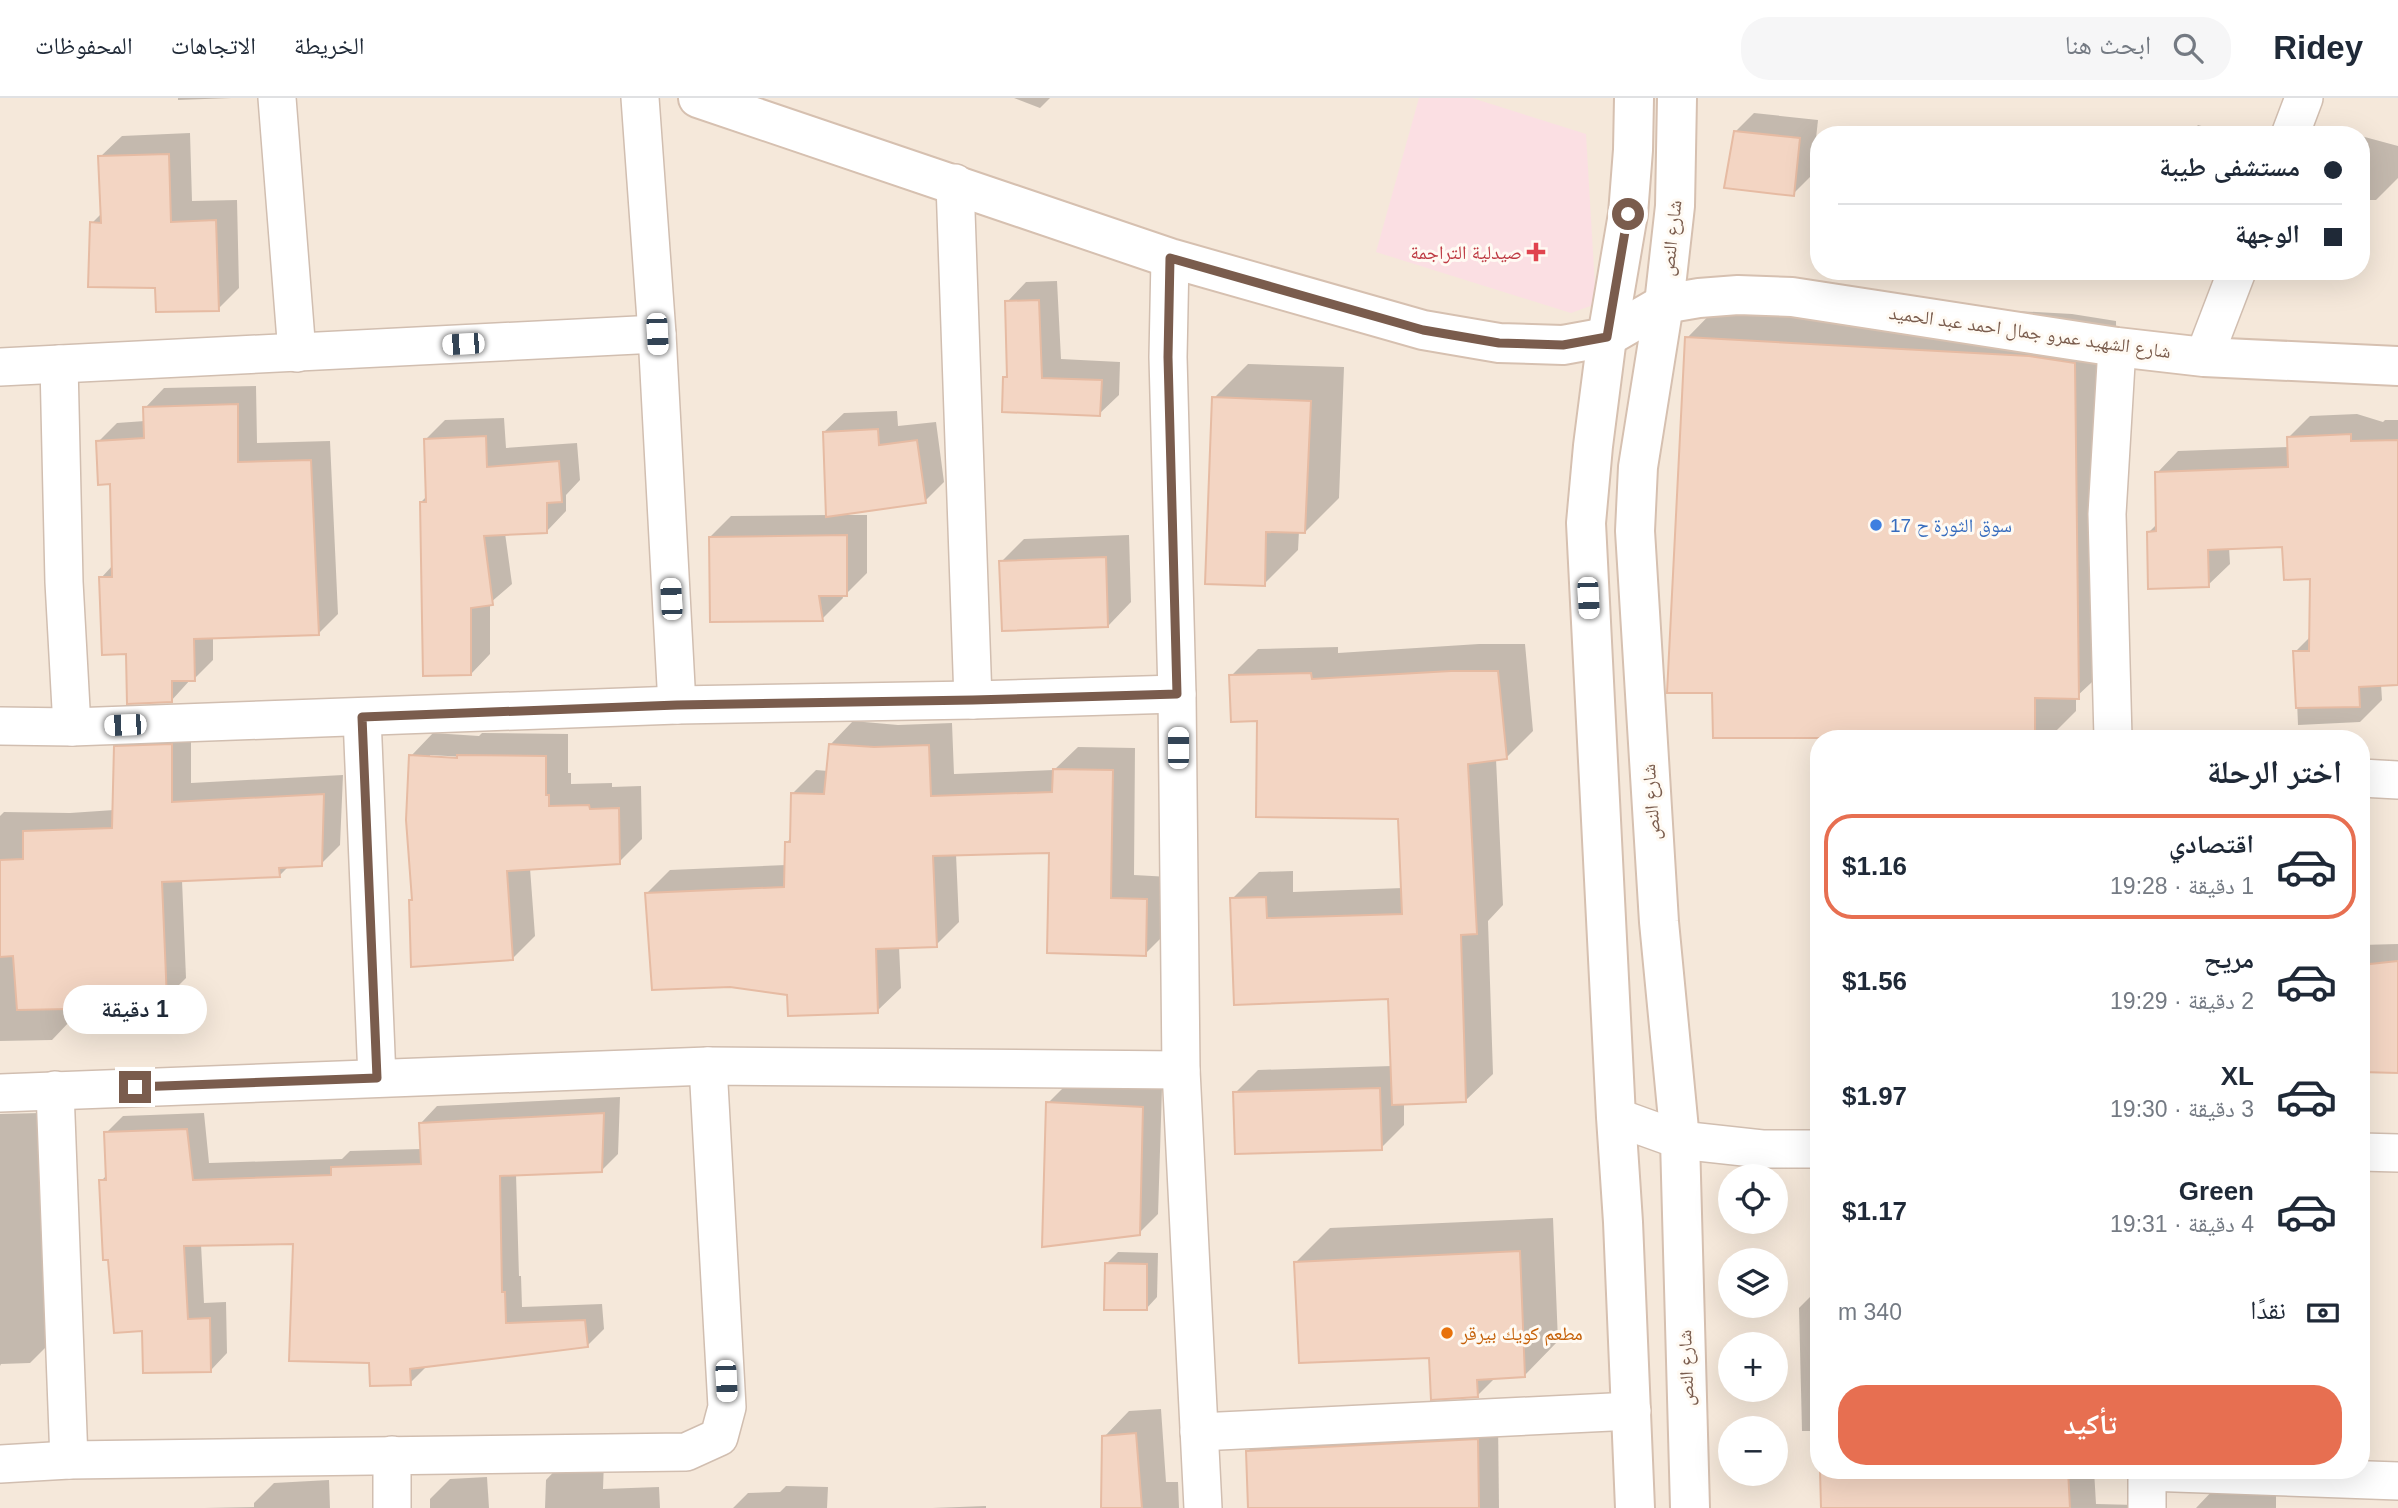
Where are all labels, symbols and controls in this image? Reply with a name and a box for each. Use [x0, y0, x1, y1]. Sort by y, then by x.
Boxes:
search box [1741, 17, 2231, 80]
icon: search [2169, 29, 2207, 67]
text: Ridey [2273, 29, 2363, 66]
text: ابحث هنا [2065, 30, 2151, 60]
text: المحفوظات [35, 32, 133, 59]
text: الاتجاهات [171, 32, 256, 59]
text: الخريطة [294, 32, 365, 59]
text: مستشفى طيبة [2159, 152, 2300, 182]
route start [1612, 198, 1644, 230]
street label: شارع النص [1657, 199, 1686, 277]
text: الوجهة [2235, 219, 2300, 249]
place label: صيدلية التراجمة [1410, 242, 1522, 264]
marker: صيدلية التراجمة [1528, 244, 1544, 260]
street label: شارع الشهيد عمرو جمال احمد عبد الحميد [1887, 302, 2172, 363]
car [646, 312, 669, 356]
car [442, 332, 485, 356]
place label: سوق الثورة ح 17 [1890, 515, 2012, 537]
marker: سوق الثورة ح 17 [1868, 517, 1884, 533]
car [1577, 576, 1600, 620]
car [660, 577, 683, 621]
car [104, 714, 147, 736]
car [1168, 727, 1189, 769]
text: اختر الرحلة [2207, 754, 2342, 790]
street label: شارع النص [1638, 763, 1665, 841]
text: اقتصادي [2169, 829, 2254, 859]
icon: car [2275, 835, 2338, 898]
text: $1.16 [1842, 851, 1907, 881]
text: 1 دقيقة · 19:28 [2110, 873, 2254, 899]
text: مريح [2204, 944, 2254, 974]
icon: car [2275, 950, 2338, 1013]
text: $1.56 [1842, 966, 1907, 996]
callout: 1 دقيقة [63, 986, 207, 1034]
text: 2 دقيقة · 19:29 [2110, 988, 2254, 1014]
text: 1 دقيقة [101, 996, 169, 1022]
text: XL [2221, 1061, 2254, 1091]
icon: car [2275, 1065, 2338, 1128]
route end [119, 1071, 151, 1103]
text: $1.97 [1842, 1081, 1907, 1111]
text: 3 دقيقة · 19:30 [2110, 1096, 2254, 1122]
map controls [1718, 1164, 1788, 1486]
button: locate [1718, 1164, 1788, 1234]
text: Green [2179, 1176, 2254, 1206]
icon: car [2275, 1180, 2338, 1243]
text: $1.17 [1842, 1196, 1907, 1226]
text: 4 دقيقة · 19:31 [2110, 1211, 2254, 1237]
button: layers [1718, 1248, 1788, 1318]
icon: cash [2304, 1294, 2342, 1332]
text: نقدًا [2250, 1295, 2286, 1325]
text: 340 m [1838, 1299, 1902, 1325]
place label: مطعم كويك بيرقر [1460, 1323, 1583, 1346]
marker: مطعم كويك بيرقر [1439, 1325, 1455, 1341]
street label: شارع النص [1674, 1329, 1699, 1407]
button: + [1718, 1332, 1788, 1402]
car [715, 1359, 738, 1403]
button: تأكيد [1838, 1385, 2342, 1465]
button: − [1718, 1416, 1788, 1486]

